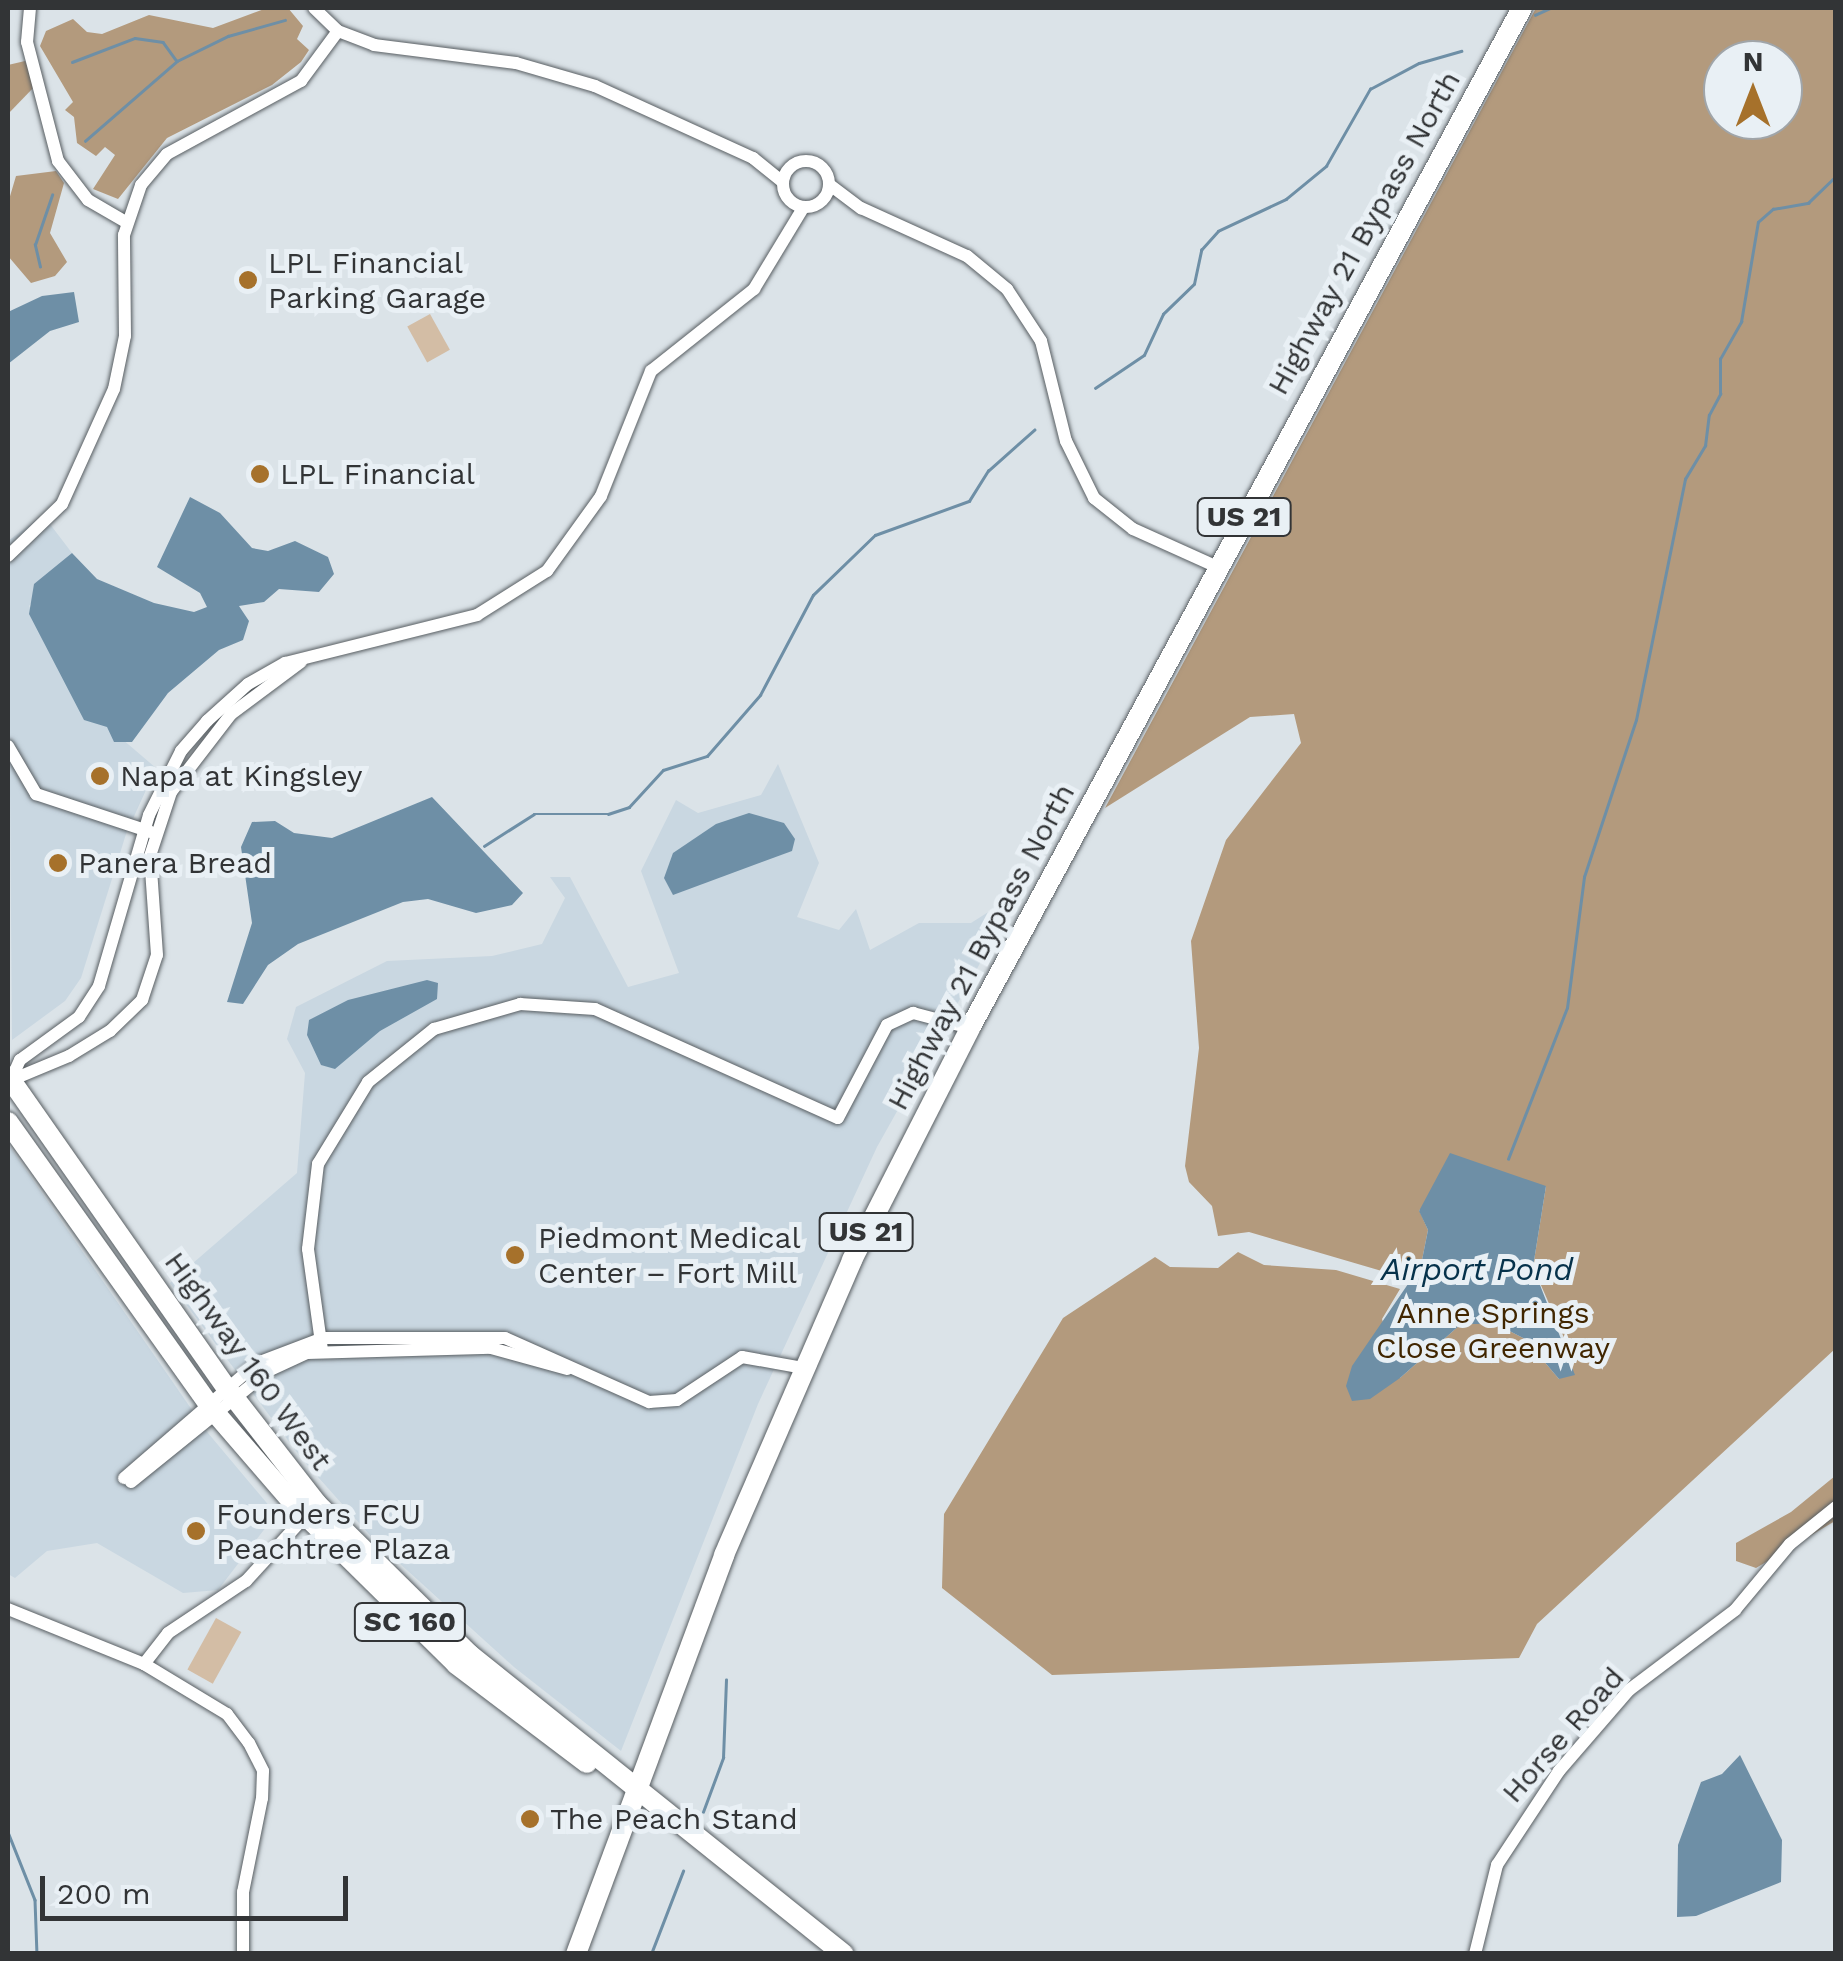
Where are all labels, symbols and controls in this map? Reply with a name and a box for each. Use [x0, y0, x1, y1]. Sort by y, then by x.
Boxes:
north arrow [1703, 40, 1803, 140]
text: N [1743, 45, 1763, 78]
street label: Highway 21 Bypass North [1260, 65, 1468, 401]
place label: LPL Financial Parking Garage [268, 245, 486, 316]
marker: LPL Financial Parking Garage [237, 269, 259, 291]
place label: LPL Financial [280, 456, 476, 492]
marker: LPL Financial [249, 463, 271, 485]
road number: US 21 [1196, 494, 1292, 540]
place label: Napa at Kingsley [120, 758, 363, 794]
marker: Napa at Kingsley [89, 765, 111, 787]
street label: Highway 21 Bypass North [879, 777, 1083, 1117]
place label: Panera Bread [78, 845, 273, 881]
marker: Panera Bread [47, 852, 69, 874]
road number: US 21 [818, 1209, 914, 1255]
place label: Piedmont Medical Center – Fort Mill [538, 1220, 801, 1290]
marker: Piedmont Medical Center – Fort Mill [502, 1242, 528, 1268]
street label: Highway 160 West [156, 1244, 340, 1478]
water label: Airport Pond [1381, 1250, 1573, 1288]
park label: Anne Springs Close Greenway [1376, 1295, 1610, 1366]
place label: Founders FCU Peachtree Plaza [216, 1496, 450, 1566]
marker: Founders FCU Peachtree Plaza [185, 1520, 207, 1542]
road number: SC 160 [352, 1599, 468, 1645]
street label: Horse Road [1494, 1660, 1632, 1810]
place label: The Peach Stand [550, 1801, 798, 1837]
marker: The Peach Stand [519, 1808, 541, 1830]
scale bar [45, 1856, 352, 1918]
text: 200 m [57, 1876, 151, 1911]

